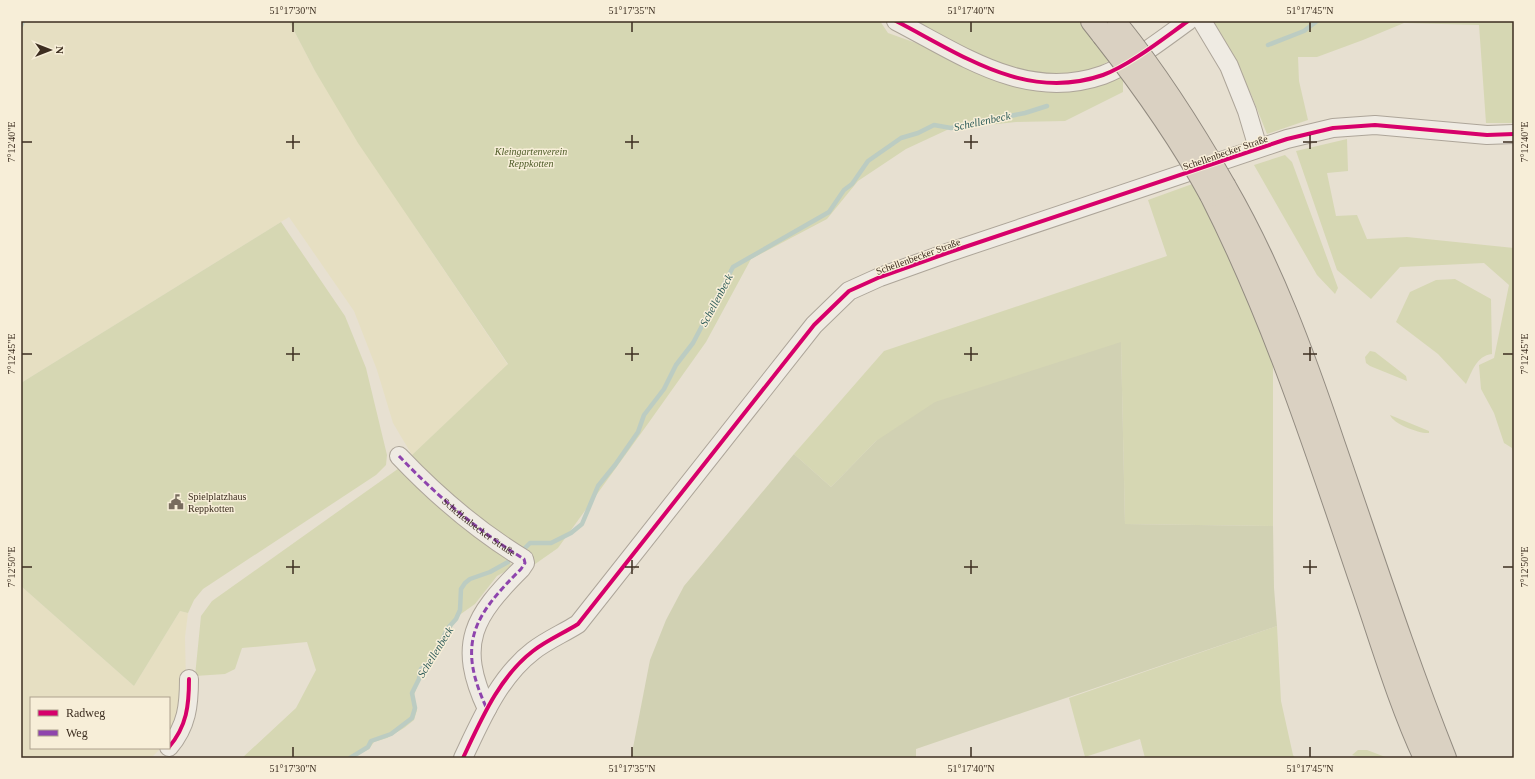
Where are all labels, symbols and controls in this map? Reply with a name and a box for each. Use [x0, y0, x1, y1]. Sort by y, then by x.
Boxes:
text: 51°17'30"N [269, 5, 317, 16]
text: 51°17'35"N [608, 5, 656, 16]
text: 51°17'40"N [947, 5, 995, 16]
text: 51°17'45"N [1286, 5, 1334, 16]
north arrow [30, 30, 70, 70]
text: N [54, 46, 66, 54]
water label: Schellenbeck [953, 109, 1012, 133]
text: 7°12'40"E [6, 122, 17, 163]
text: 7°12'40"E [1519, 122, 1530, 163]
street label: Schellenbecker Straße [1181, 133, 1270, 172]
park label: Kleingartenverein Reppkotten [494, 146, 567, 169]
street label: Schellenbecker Straße [874, 236, 962, 277]
water label: Schellenbeck [697, 271, 735, 328]
text: 7°12'45"E [6, 334, 17, 375]
text: 7°12'45"E [1519, 334, 1530, 375]
place label: Spielplatzhaus Reppkotten [188, 491, 246, 514]
public building icon: Spielplatzhaus Reppkotten [167, 493, 185, 511]
street label: Schellenbecker Straße [440, 496, 518, 559]
text: 7°12'50"E [6, 547, 17, 588]
text: 7°12'50"E [1519, 547, 1530, 588]
water label: Schellenbeck [415, 624, 456, 680]
legend [30, 697, 170, 749]
text: Radweg [66, 706, 105, 720]
text: Weg [66, 726, 88, 740]
text: 51°17'30"N [269, 763, 317, 774]
text: 51°17'35"N [608, 763, 656, 774]
text: 51°17'40"N [947, 763, 995, 774]
text: 51°17'45"N [1286, 763, 1334, 774]

